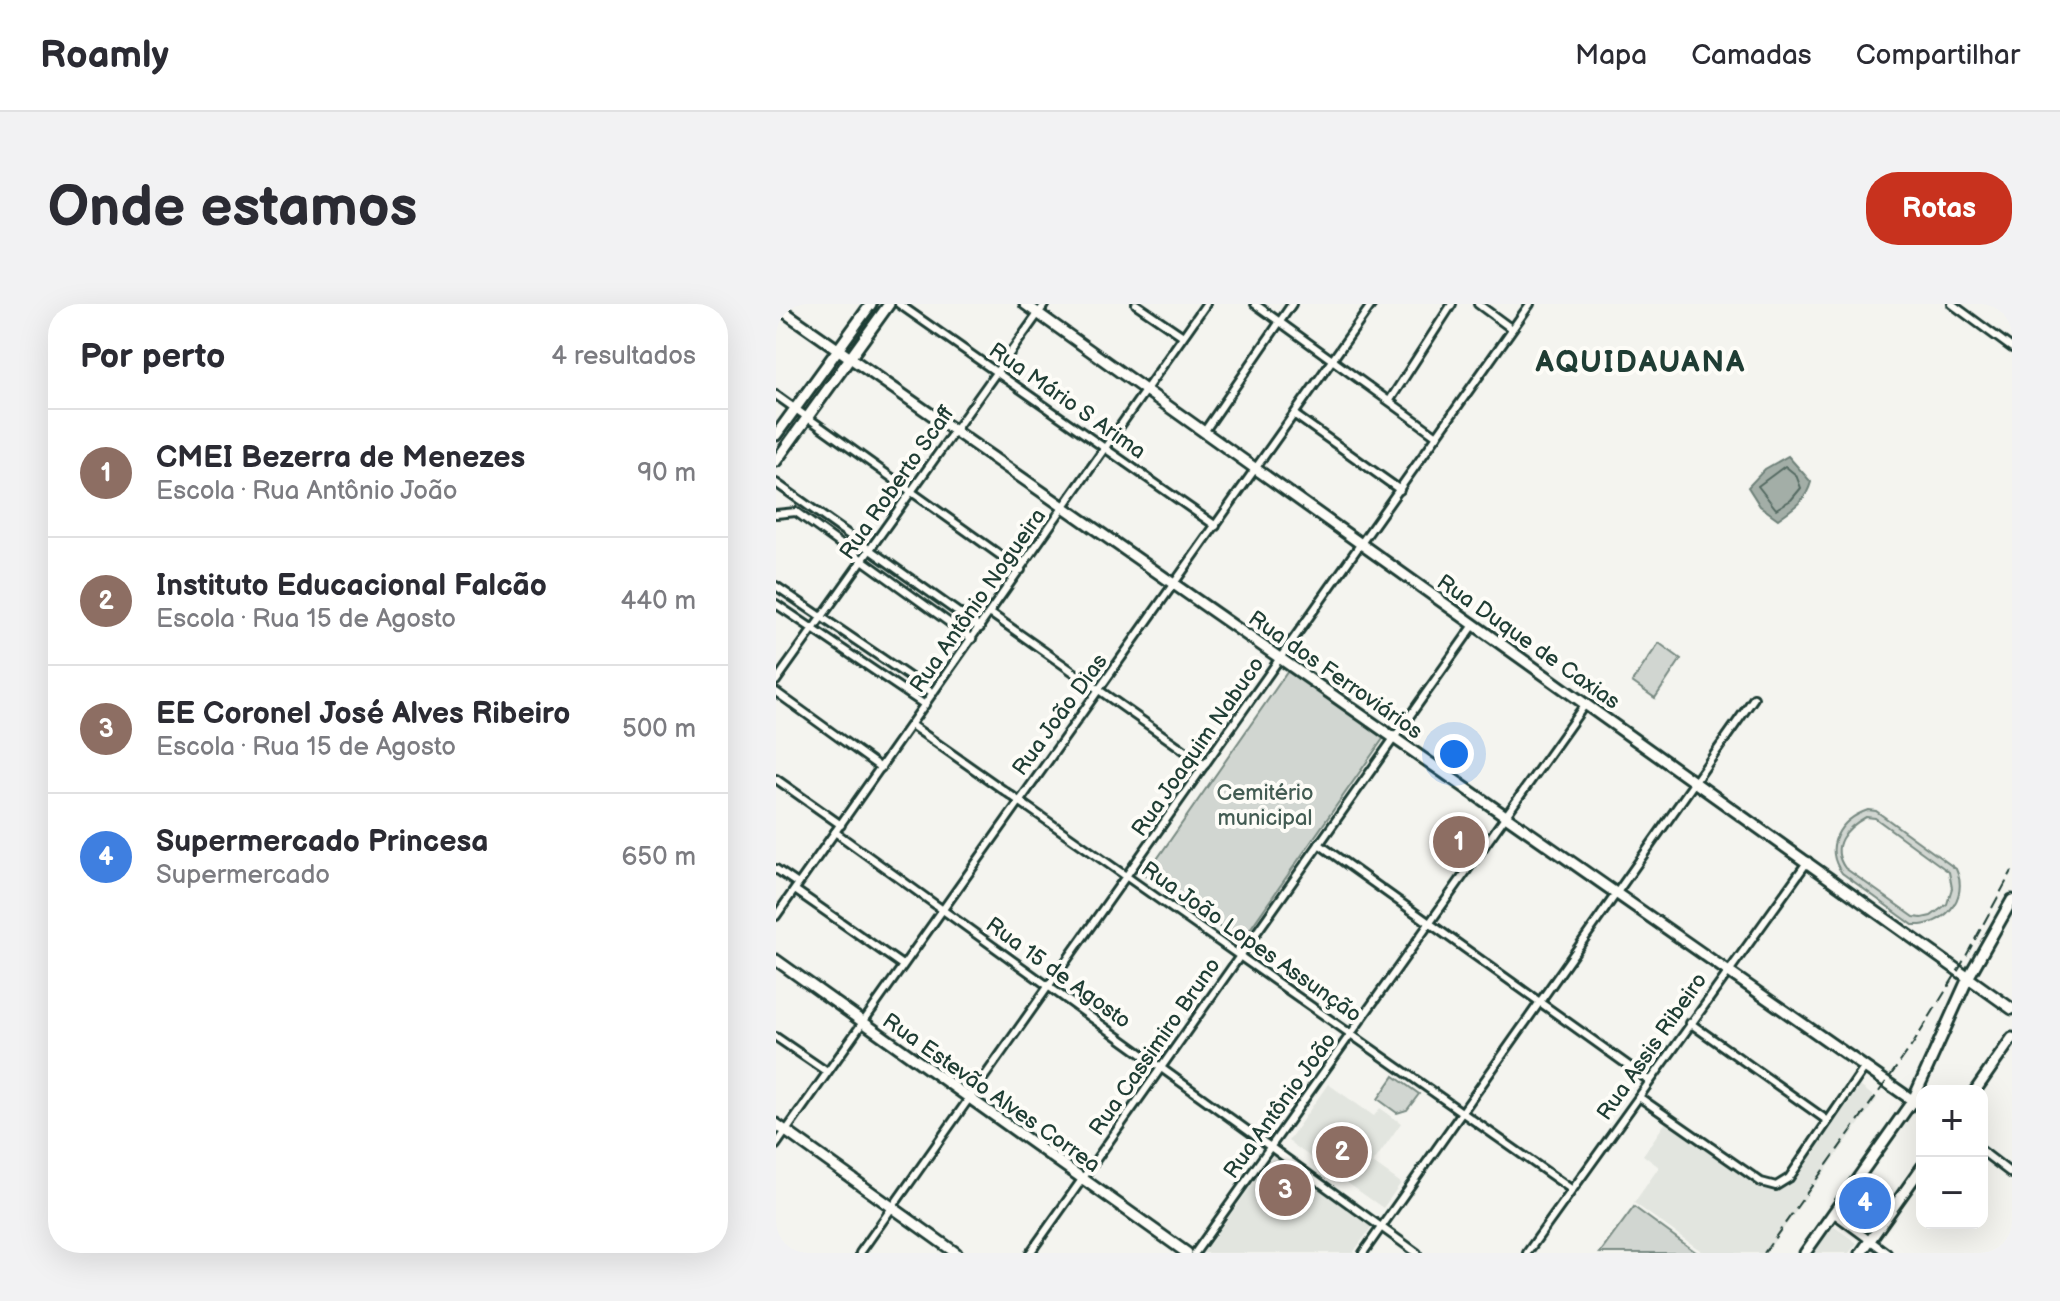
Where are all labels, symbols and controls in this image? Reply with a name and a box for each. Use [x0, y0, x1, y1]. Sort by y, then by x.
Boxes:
text: Roamly [40, 33, 169, 78]
text: Mapa [1575, 39, 1647, 72]
text: Camadas [1691, 39, 1812, 72]
text: Compartilhar [1856, 39, 2020, 72]
button: Rotas [1866, 172, 2012, 245]
text: Onde estamos [48, 175, 417, 242]
text: Por perto [80, 336, 225, 377]
street label: Rua Mário S Arima [984, 337, 1151, 465]
text: 4 resultados [551, 341, 696, 372]
district label: AQUIDAUANA [1535, 345, 1746, 381]
street label: Rua Roberto Scaff [834, 401, 960, 565]
text: CMEI Bezerra de Menezes [156, 440, 525, 476]
text: 1 [101, 458, 111, 489]
text: 90 m [637, 458, 696, 489]
text: Escola · Rua Antônio João [156, 476, 458, 507]
street label: Rua Antônio Nogueira [904, 504, 1052, 698]
text: Instituto Educacional Falcão [156, 568, 547, 604]
street label: Rua Duque de Caxias [1431, 569, 1625, 716]
text: 2 [98, 586, 114, 617]
text: 440 m [620, 586, 696, 617]
text: Escola · Rua 15 de Agosto [156, 604, 456, 635]
street label: Rua dos Ferroviários [1243, 605, 1427, 745]
street label: Rua João Dias [1007, 649, 1114, 781]
street label: Rua Joaquim Nabuco [1126, 652, 1270, 842]
text: EE Coronel José Alves Ribeiro [156, 696, 570, 732]
text: 3 [98, 714, 114, 745]
text: 500 m [622, 714, 696, 745]
text: Escola · Rua 15 de Agosto [156, 732, 456, 763]
your location [1434, 734, 1474, 774]
park label: Cemitério municipal [1217, 780, 1313, 832]
pin: 1 [1433, 812, 1485, 872]
text: Supermercado Princesa [156, 824, 488, 860]
text: 4 [98, 842, 114, 873]
text: 650 m [621, 842, 696, 873]
street label: Rua João Lopes Assunção [1136, 856, 1366, 1029]
text: Supermercado [156, 860, 330, 891]
street label: Rua 15 de Agosto [980, 912, 1136, 1035]
street label: Rua Cassimiro Bruno [1084, 953, 1227, 1141]
street label: Rua Assis Ribeiro [1591, 968, 1713, 1126]
street label: Rua Estevão Alves Correa [877, 1008, 1105, 1179]
street label: Rua Antônio João [1218, 1028, 1342, 1184]
map controls [1916, 1085, 1988, 1229]
button: + [1916, 1085, 1988, 1157]
pin: 2 [1316, 1122, 1368, 1182]
button: − [1916, 1157, 1988, 1229]
pin: 3 [1259, 1160, 1311, 1220]
pin: 4 [1839, 1173, 1891, 1233]

